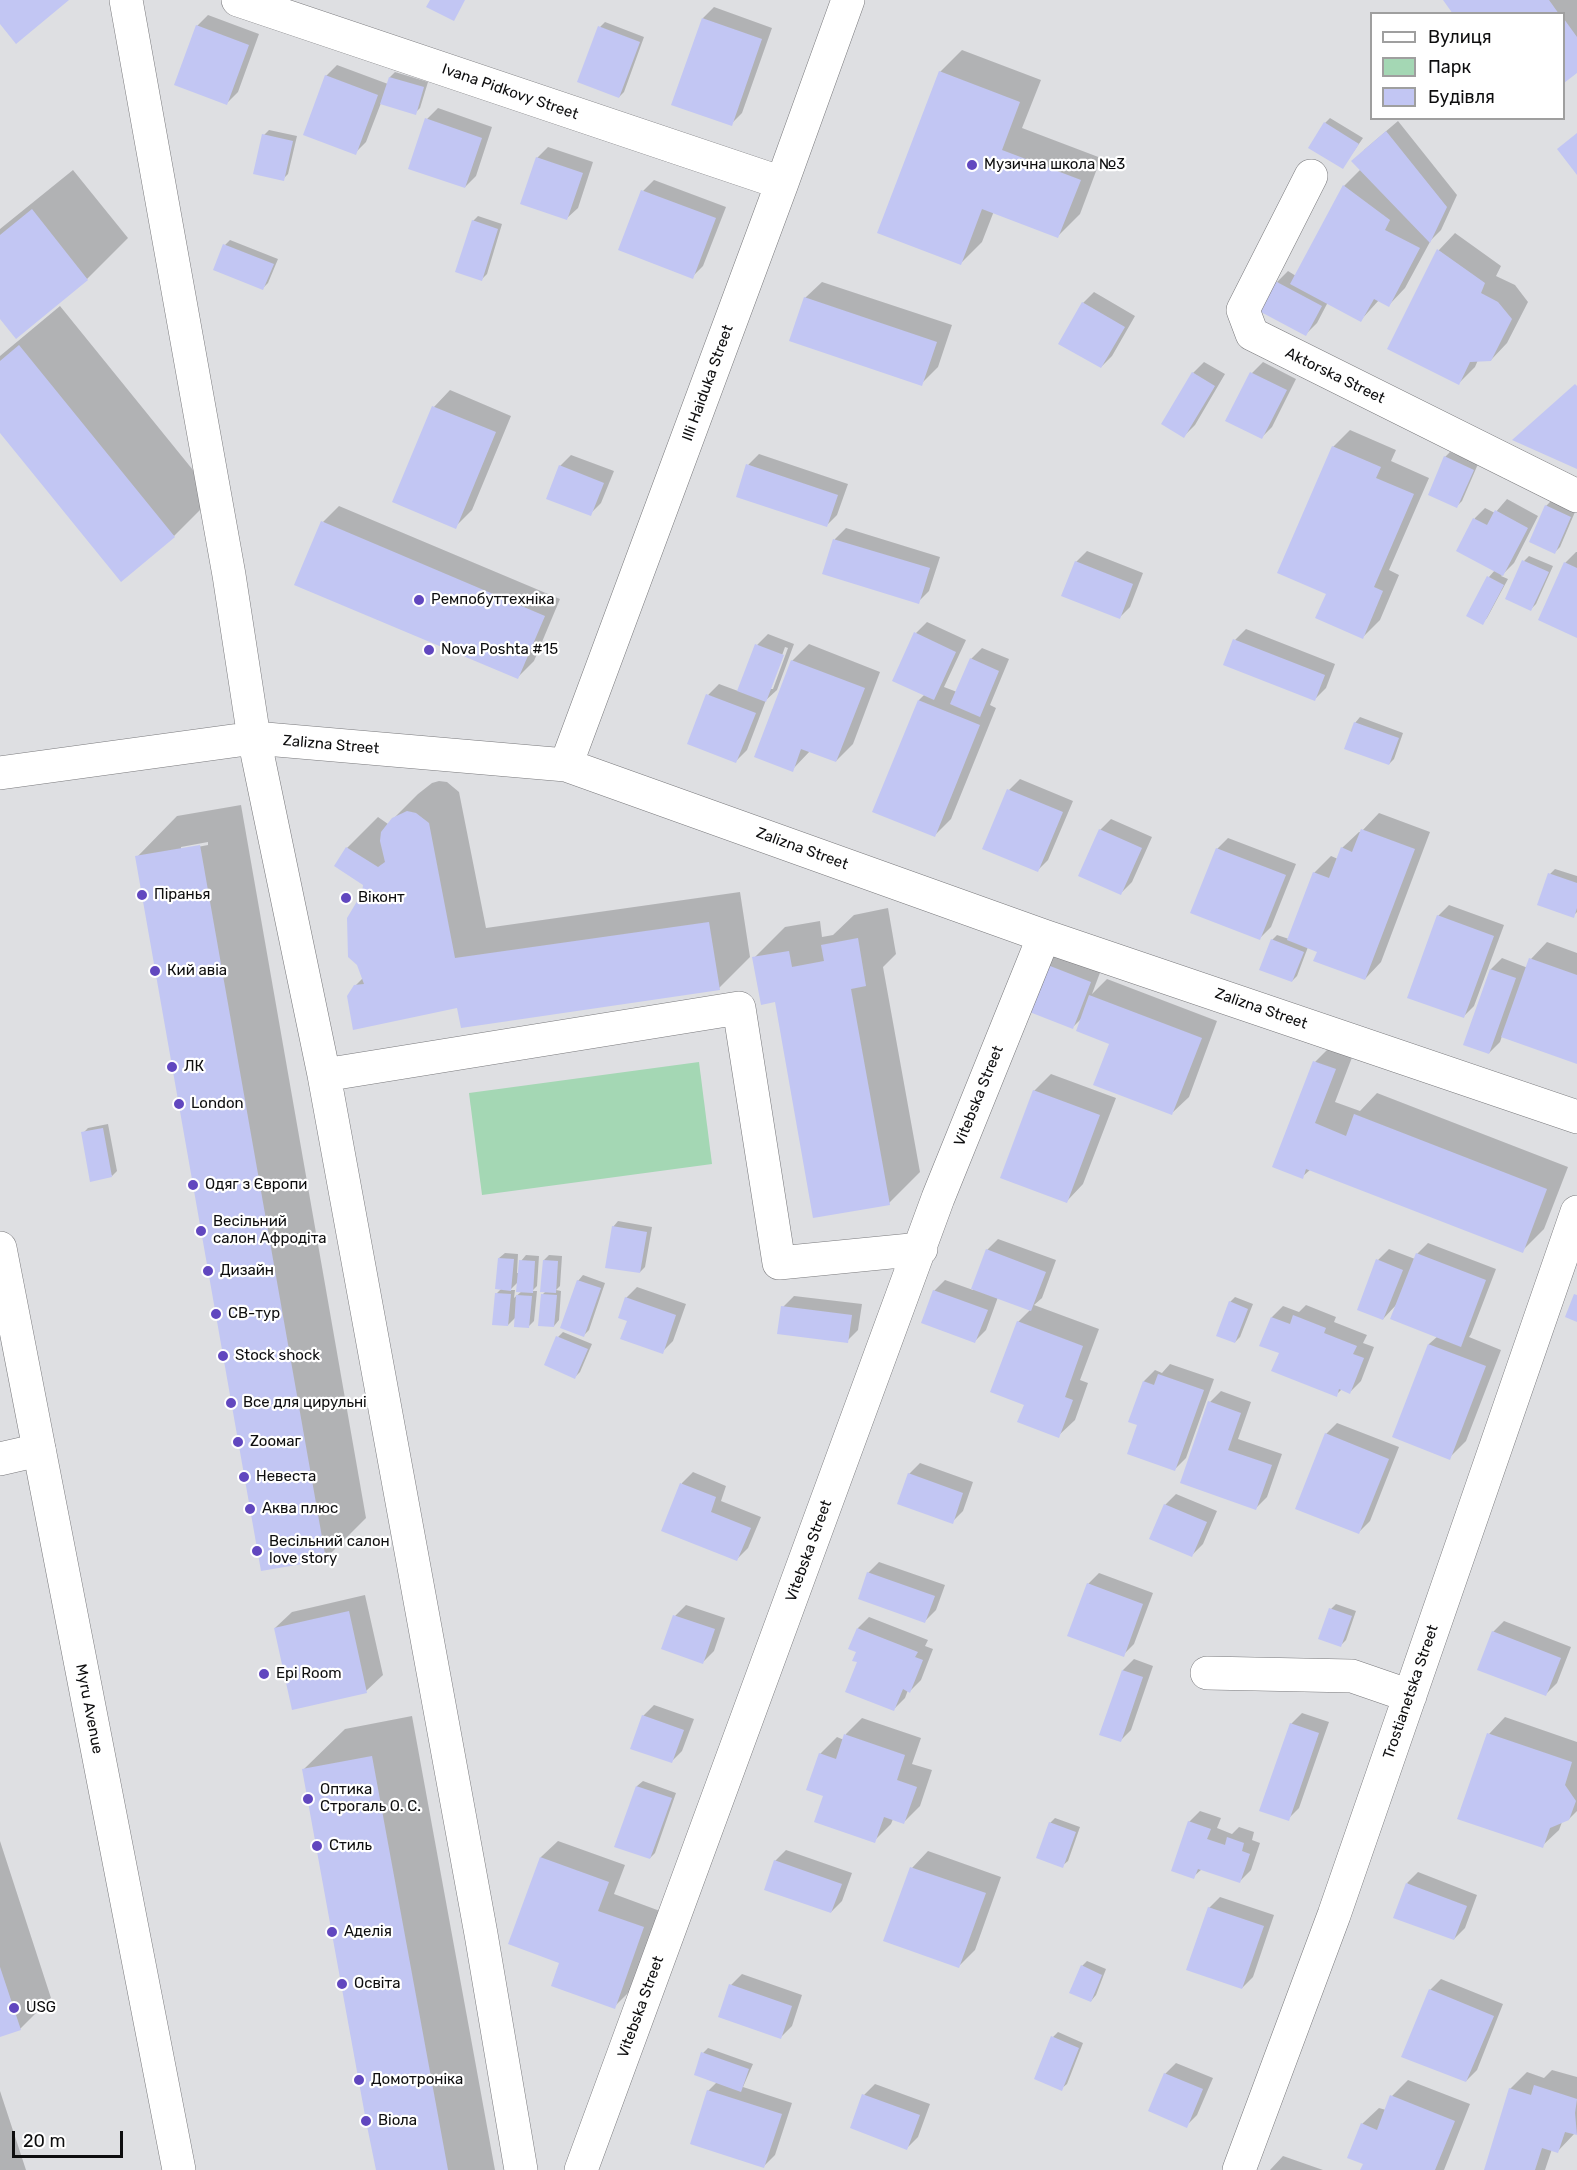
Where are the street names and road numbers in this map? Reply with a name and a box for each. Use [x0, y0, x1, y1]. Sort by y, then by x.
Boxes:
street label: Ivana Pidkovy Street [439, 60, 581, 124]
street label: Illi Haiduka Street [679, 323, 737, 443]
street label: Aktorska Street [1282, 344, 1388, 408]
street label: Zalizna Street [282, 732, 380, 758]
street label: Zalizna Street [754, 824, 850, 874]
street label: Zalizna Street [1212, 985, 1310, 1033]
street label: Vitebska Street [951, 1043, 1007, 1149]
street label: Vitebska Street [782, 1498, 836, 1604]
street label: Trostianetska Street [1380, 1622, 1442, 1762]
street label: Myru Avenue [71, 1663, 107, 1755]
street label: Vitebska Street [614, 1954, 668, 2060]

